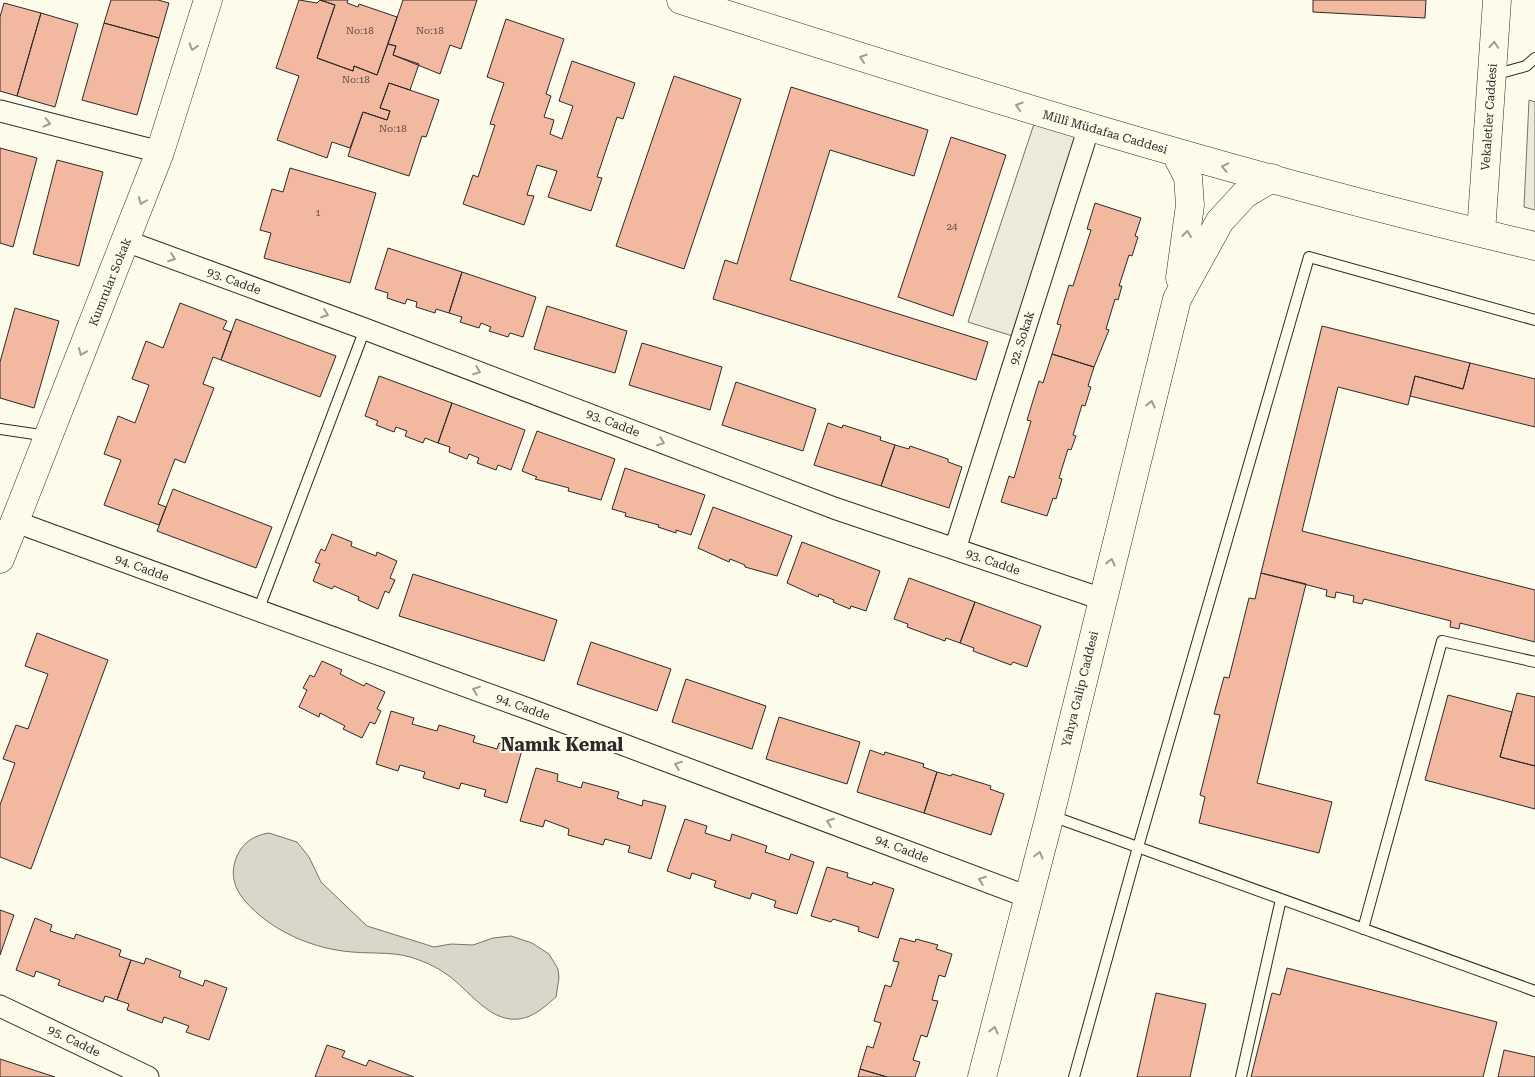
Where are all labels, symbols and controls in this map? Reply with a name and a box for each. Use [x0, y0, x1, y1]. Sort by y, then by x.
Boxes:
house number: No:18 [346, 25, 374, 36]
house number: No:18 [416, 25, 444, 36]
one-way arrow [1489, 41, 1500, 49]
one-way arrow [189, 42, 199, 50]
one-way arrow [860, 54, 868, 64]
street label: Vekaletler Caddesi [1478, 63, 1500, 171]
house number: No:18 [342, 74, 370, 85]
one-way arrow [1015, 101, 1023, 111]
street label: Millî Müdafaa Caddesi [1041, 107, 1169, 157]
one-way arrow [43, 118, 51, 128]
house number: No:18 [379, 123, 407, 134]
one-way arrow [1220, 162, 1229, 173]
one-way arrow [138, 196, 148, 204]
house number: 1 [315, 207, 321, 218]
house number: 24 [946, 221, 958, 232]
one-way arrow [1182, 230, 1192, 238]
street label: Kumrular Sokak [86, 236, 134, 328]
one-way arrow [167, 252, 176, 262]
street label: 93. Cadde [205, 265, 263, 297]
one-way arrow [320, 308, 328, 318]
street label: 92. Sokak [1007, 309, 1037, 367]
one-way arrow [78, 347, 89, 356]
one-way arrow [472, 365, 481, 375]
one-way arrow [1145, 401, 1155, 409]
street label: 93. Cadde [584, 406, 642, 440]
one-way arrow [656, 435, 665, 446]
street label: 93. Cadde [964, 546, 1022, 578]
street label: 94. Cadde [113, 552, 171, 584]
one-way arrow [1105, 557, 1116, 566]
street label: Yahya Galip Caddesi [1059, 630, 1101, 748]
one-way arrow [473, 686, 481, 696]
street label: 94. Cadde [494, 691, 552, 723]
district label: Namık Kemal [501, 734, 623, 755]
one-way arrow [674, 761, 683, 771]
one-way arrow [826, 818, 835, 828]
street label: 94. Cadde [873, 832, 931, 866]
one-way arrow [1033, 851, 1044, 860]
one-way arrow [978, 876, 987, 886]
street label: 95. Cadde [46, 1022, 103, 1060]
one-way arrow [988, 1025, 999, 1034]

